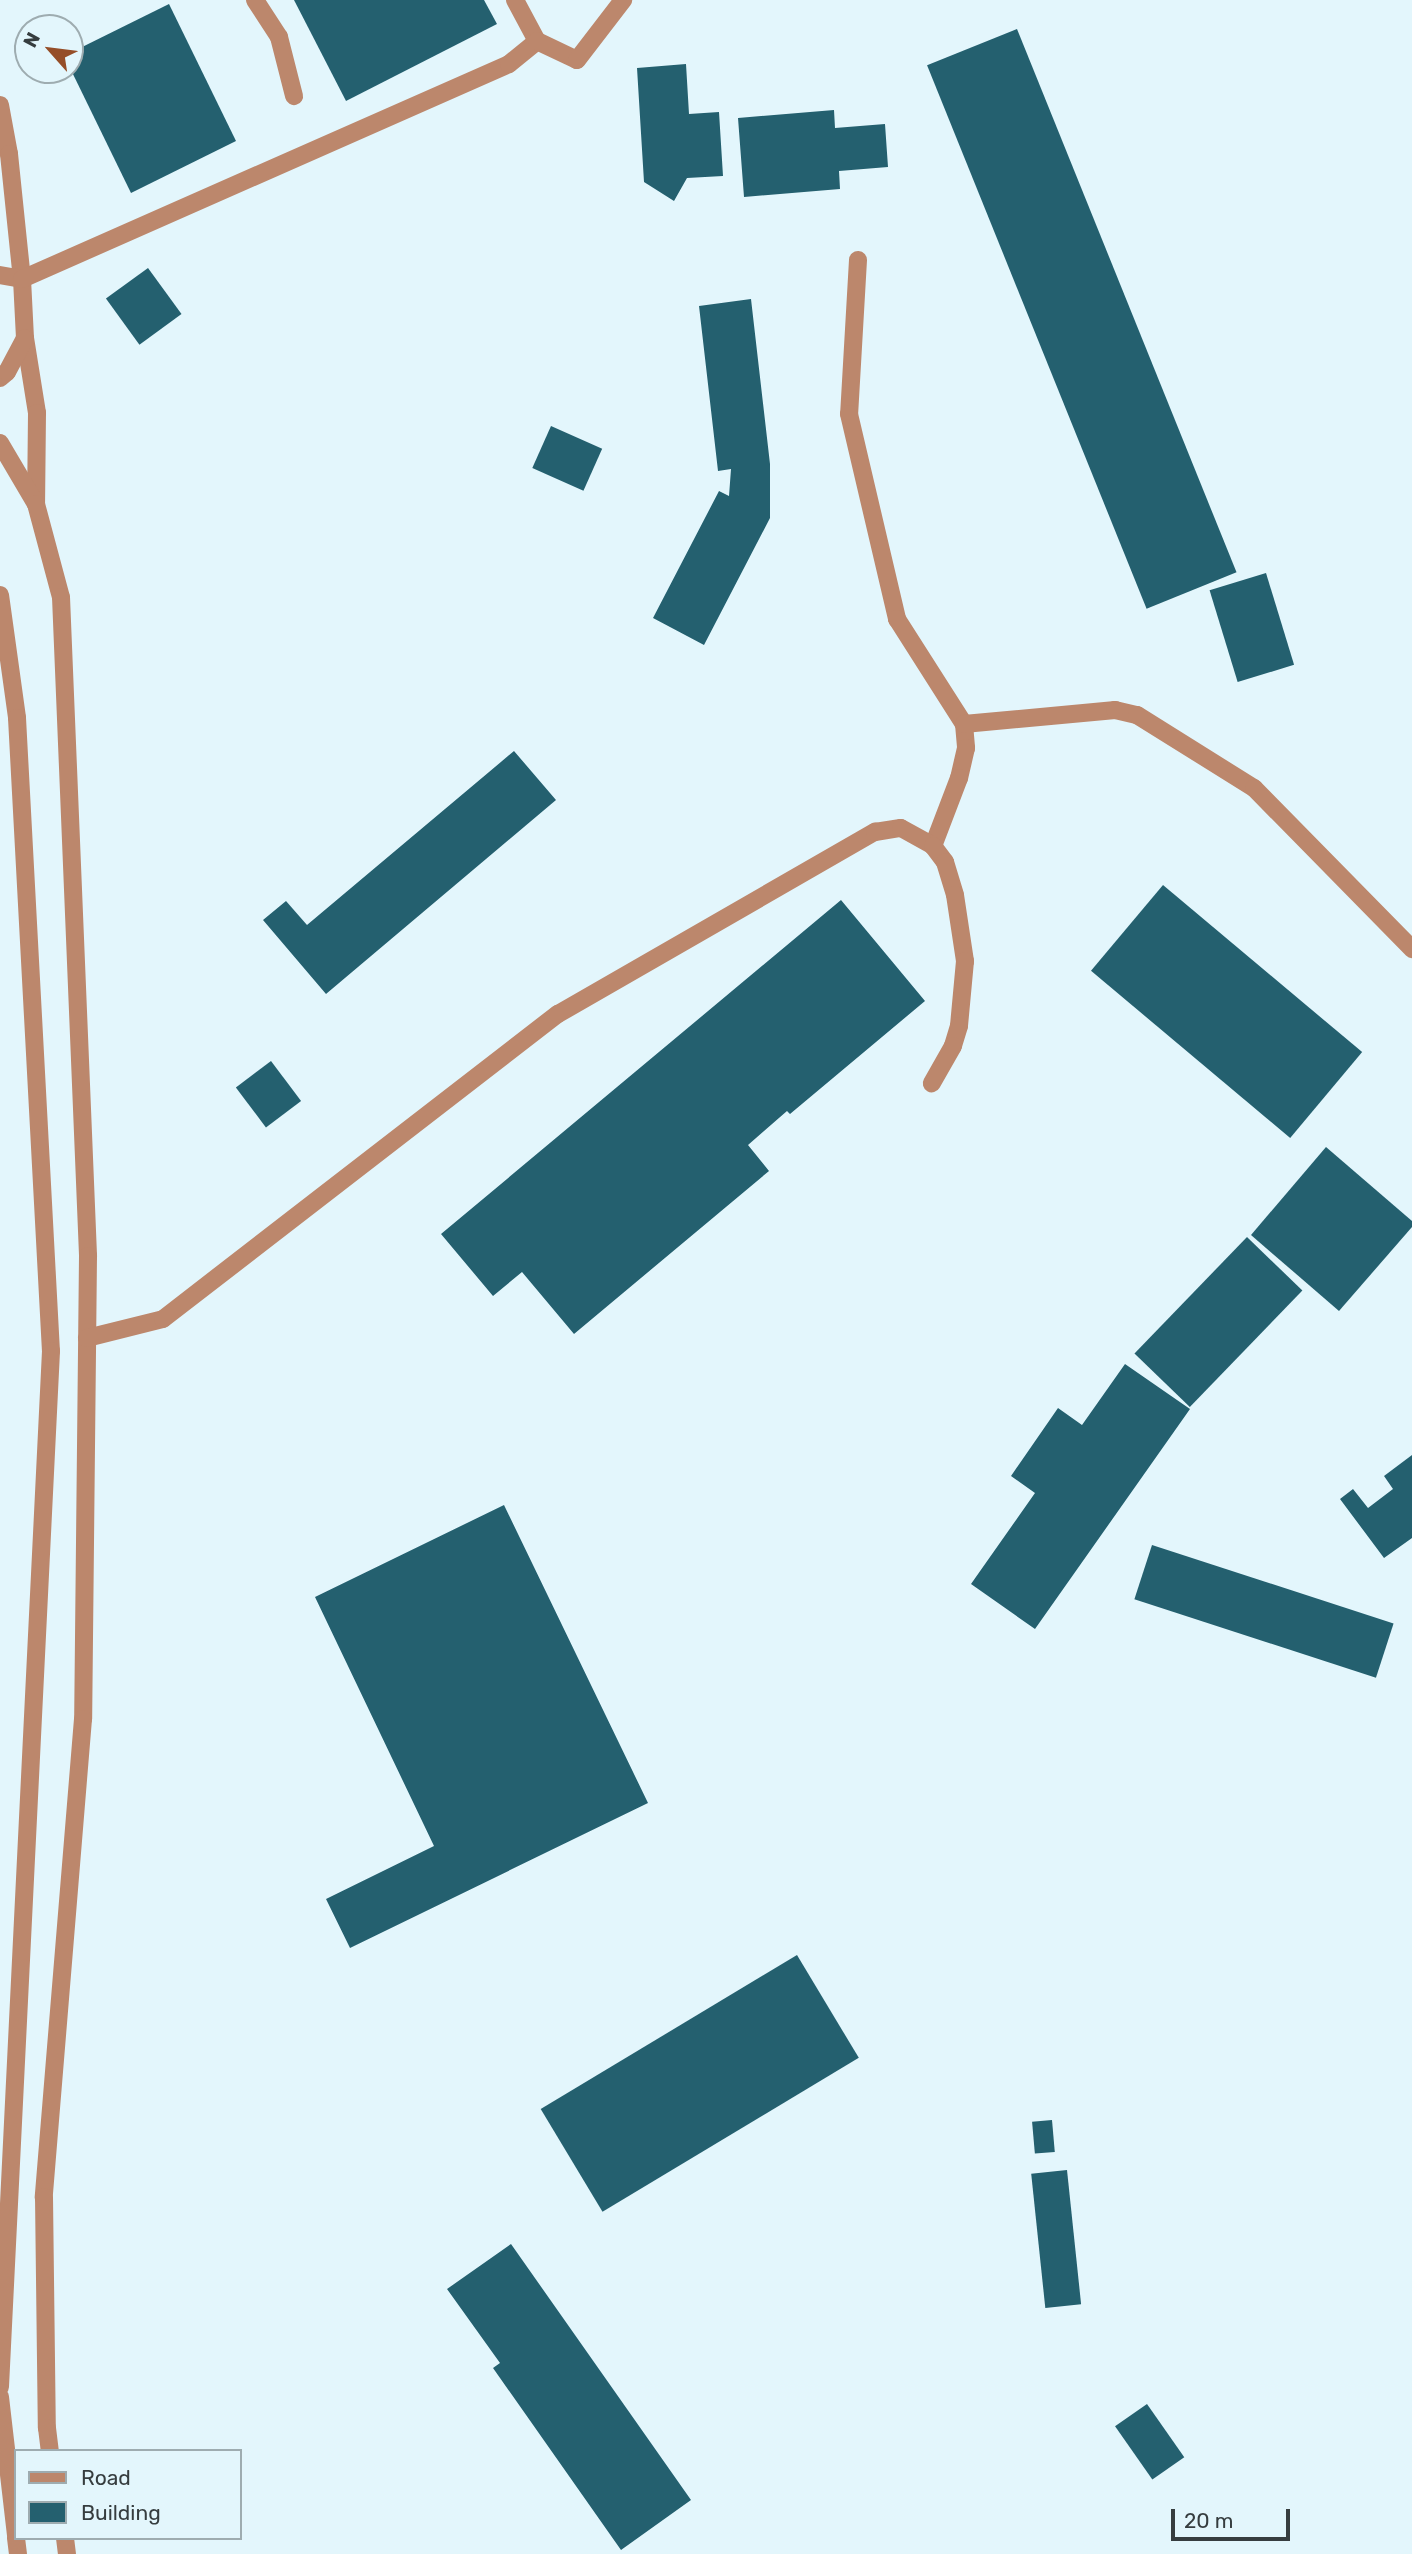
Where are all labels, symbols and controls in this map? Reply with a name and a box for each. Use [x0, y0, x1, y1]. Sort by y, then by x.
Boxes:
north arrow [14, 14, 84, 84]
text: N [18, 28, 45, 51]
legend [14, 2449, 242, 2540]
text: Road [81, 2465, 131, 2490]
scale bar [1174, 2494, 1293, 2538]
text: Building [81, 2500, 161, 2525]
text: 20 m [1184, 2508, 1233, 2533]

